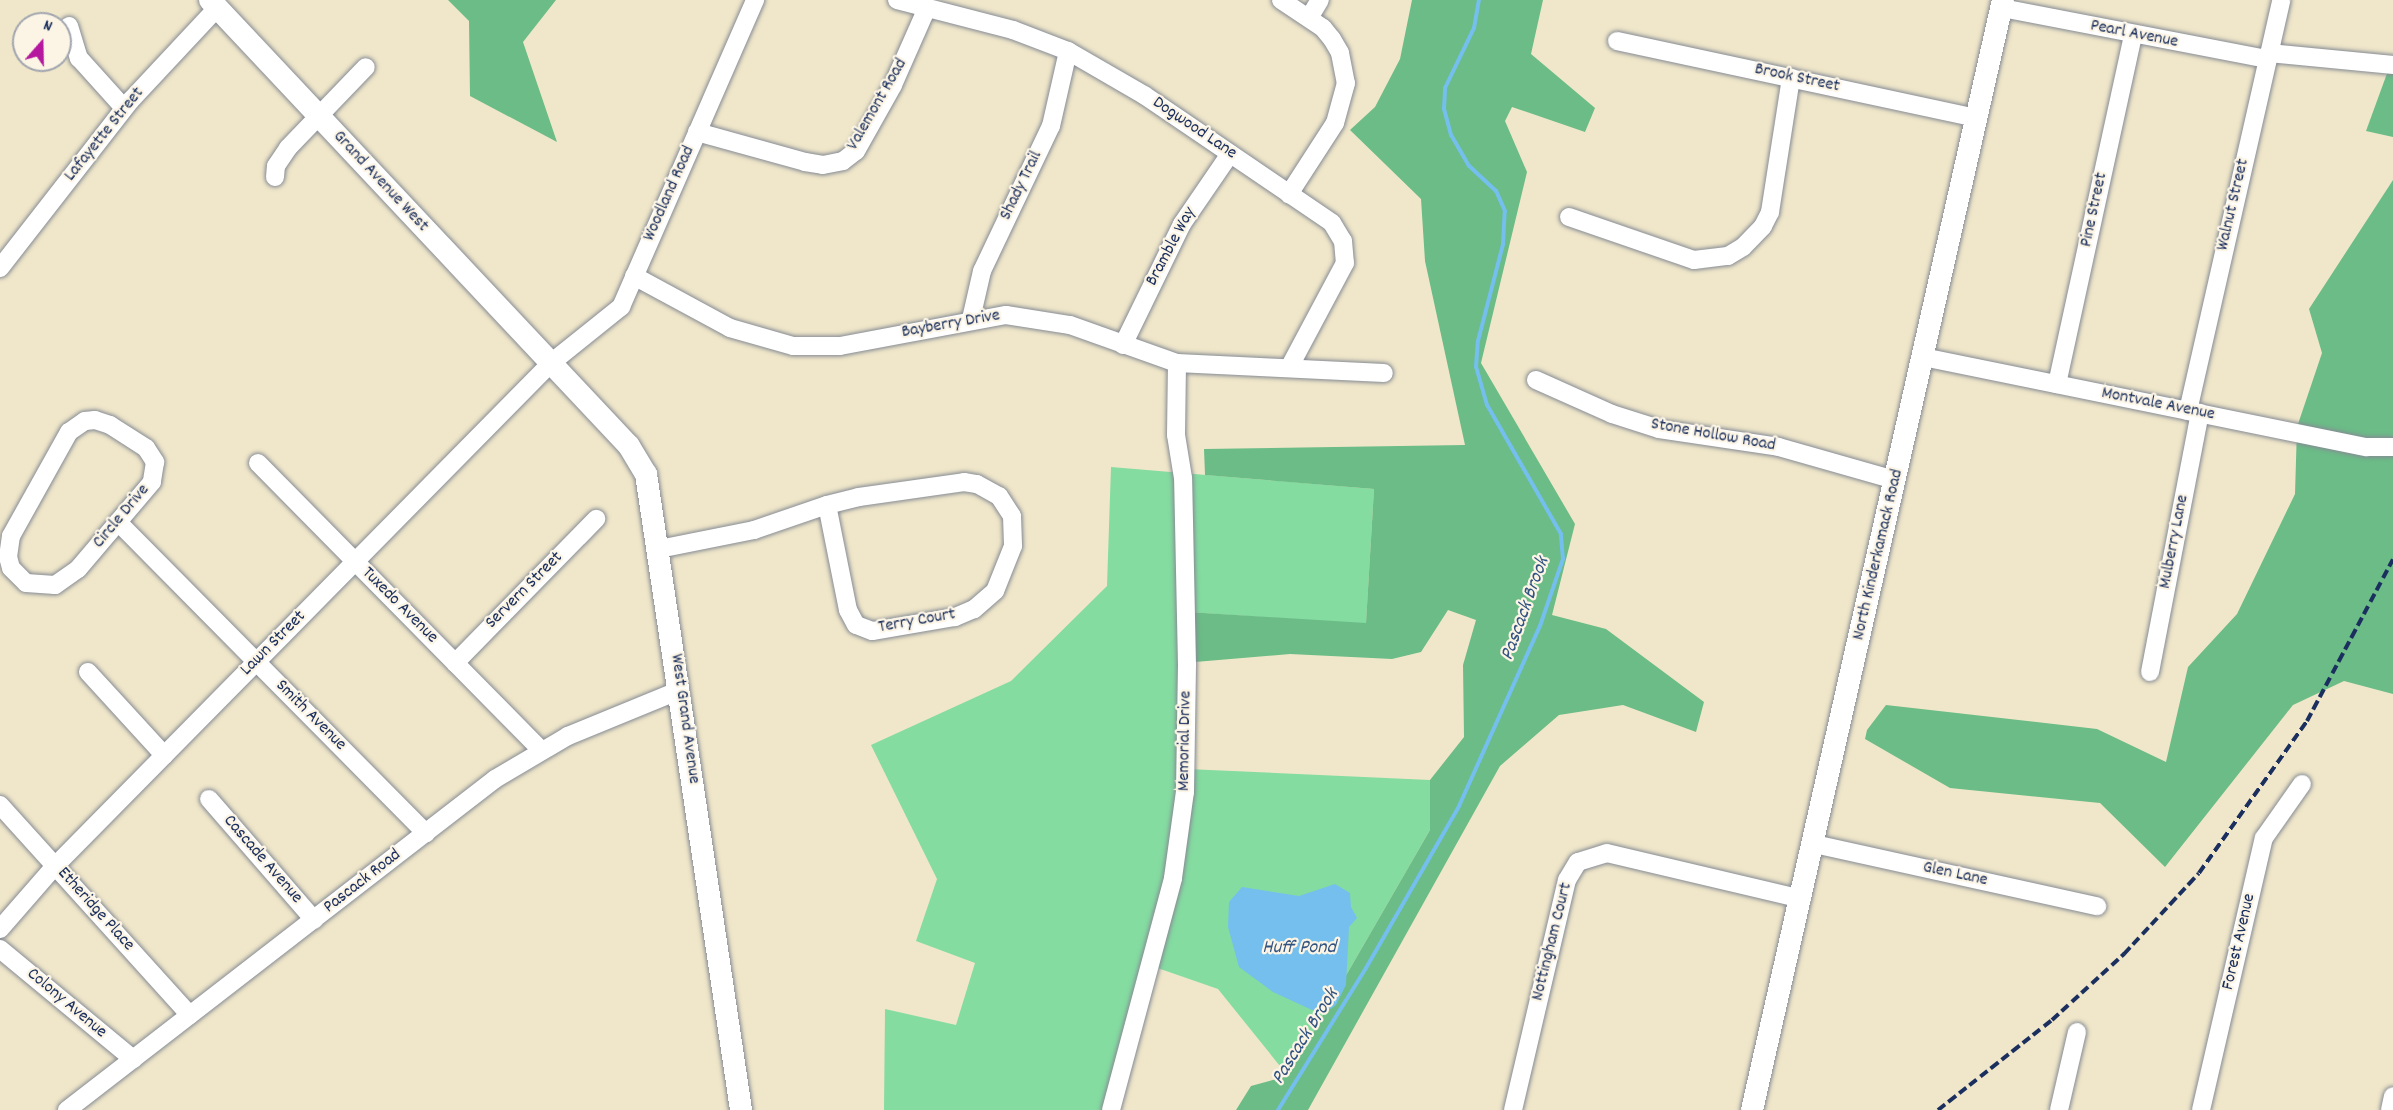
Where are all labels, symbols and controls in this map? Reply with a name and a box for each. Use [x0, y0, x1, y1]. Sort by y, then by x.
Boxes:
north arrow [12, 12, 72, 72]
text: N [40, 14, 55, 39]
street label: Pearl Avenue [2088, 16, 2180, 54]
street label: Valemont Road [843, 55, 913, 155]
street label: Brook Street [1752, 59, 1842, 99]
street label: Lafayette Street [60, 84, 150, 186]
street label: Dogwood Lane [1148, 93, 1240, 165]
street label: Grand Avenue West [327, 127, 433, 237]
street label: Woodland Road [639, 143, 701, 245]
street label: Shady Trail [996, 148, 1048, 224]
street label: Walnut Street [2213, 157, 2255, 253]
street label: Pine Street [2077, 171, 2113, 249]
street label: Bramble Way [1142, 204, 1202, 290]
street label: Bayberry Drive [900, 306, 1002, 344]
street label: Montvale Avenue [2099, 383, 2217, 427]
street label: Stone Hollow Road [1649, 414, 1777, 458]
street label: North Kinderkamack Road [1849, 468, 1909, 642]
street label: Circle Drive [89, 481, 155, 553]
street label: Mulberry Lane [2155, 493, 2195, 591]
street label: Servern Street [482, 548, 568, 634]
water label: Pascack Brook [1496, 554, 1556, 664]
street label: Tuxedo Avenue [356, 563, 442, 649]
street label: Terry Court [877, 605, 957, 639]
street label: Lawn Street [237, 607, 311, 681]
street label: West Grand Avenue [664, 653, 704, 785]
street label: Smith Avenue [270, 676, 350, 756]
street label: Memorial Drive [1174, 691, 1198, 791]
street label: Cascade Avenue [218, 811, 306, 909]
street label: Pascack Road [320, 845, 406, 919]
street label: Glen Lane [1921, 858, 1989, 892]
street label: Etheridge Place [52, 864, 138, 956]
street label: Nottingham Court [1528, 881, 1578, 1003]
street label: Forest Avenue [2218, 892, 2262, 992]
water label: Huff Pond [1262, 936, 1336, 960]
street label: Colony Avenue [21, 964, 111, 1044]
water label: Pascack Brook [1267, 985, 1345, 1089]

